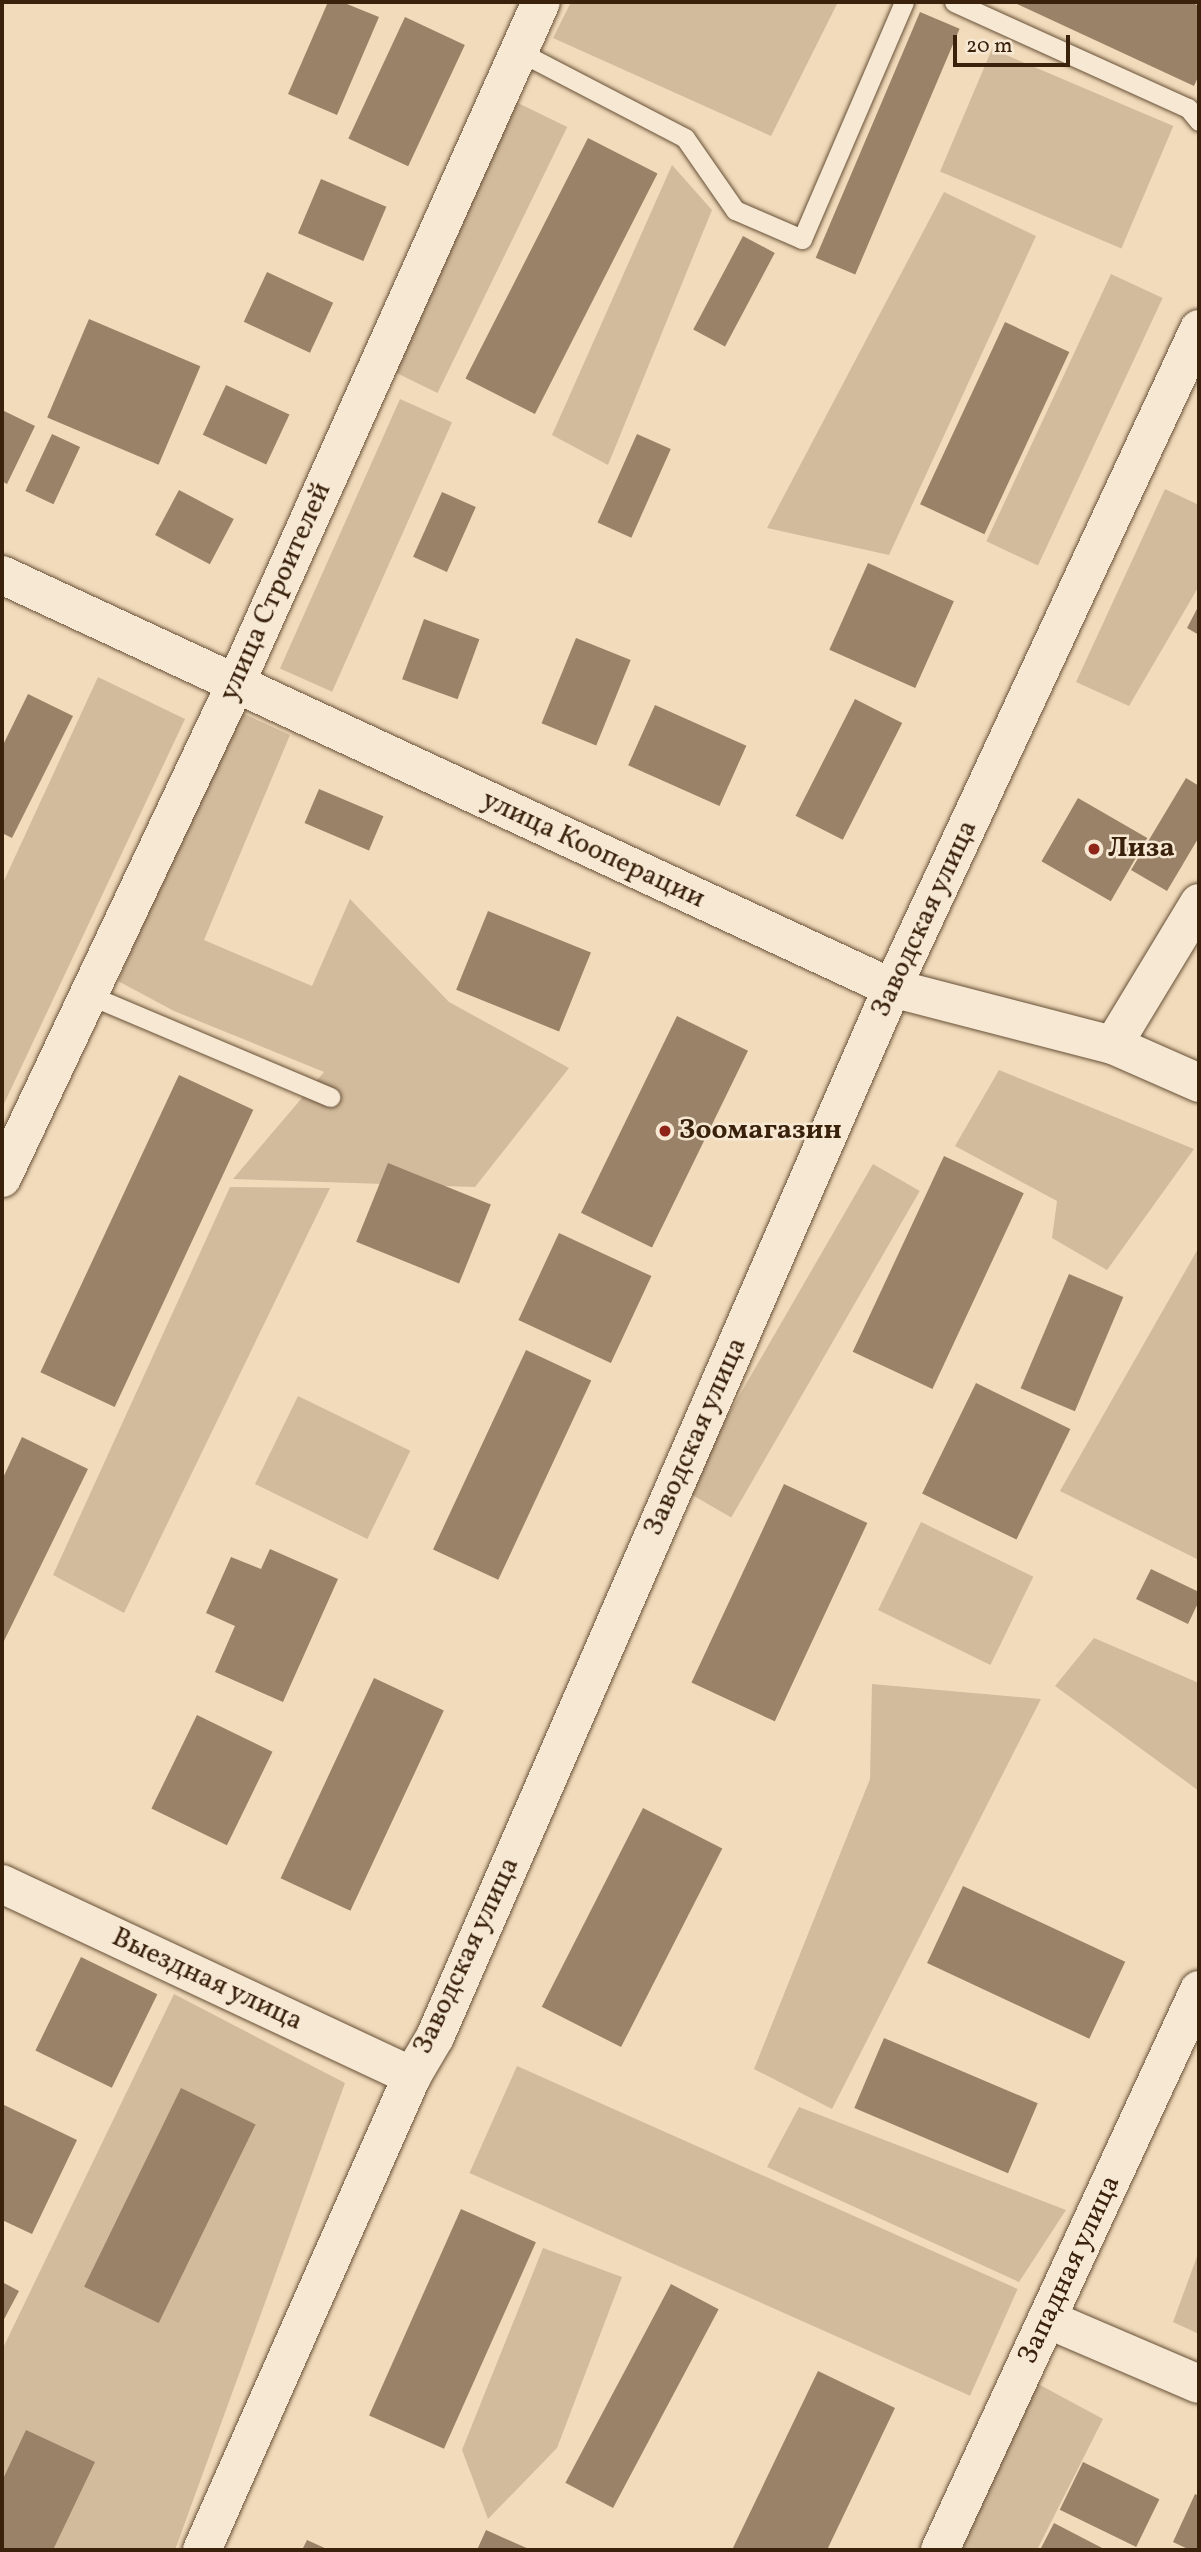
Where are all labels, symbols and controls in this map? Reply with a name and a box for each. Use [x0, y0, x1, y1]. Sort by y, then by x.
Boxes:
scale bar [956, 21, 1073, 65]
text: 20 m [966, 32, 1012, 61]
street label: улица Строителей [213, 478, 339, 706]
street label: улица Кооперации [476, 784, 710, 916]
street label: Заводская улица [864, 815, 986, 1023]
place label: Лиза [1108, 832, 1175, 866]
marker: Лиза [1086, 841, 1102, 857]
place label: Зоомагазин [679, 1114, 842, 1148]
marker: Зоомагазин [657, 1123, 673, 1139]
street label: Заводская улица [637, 1332, 755, 1542]
street label: Заводская улица [406, 1852, 528, 2060]
street label: Выездная улица [106, 1921, 308, 2039]
street label: Западная улица [1011, 2170, 1129, 2370]

